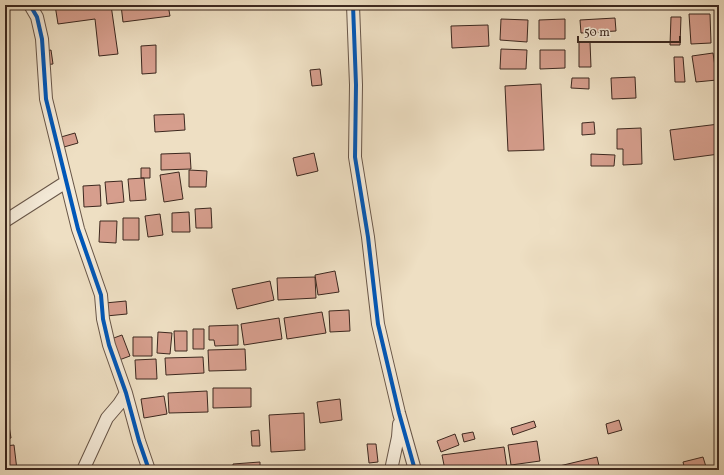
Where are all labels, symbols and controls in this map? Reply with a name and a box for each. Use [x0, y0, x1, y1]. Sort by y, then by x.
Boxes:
scale bar [578, 18, 680, 44]
text: 50 m [584, 25, 610, 41]

